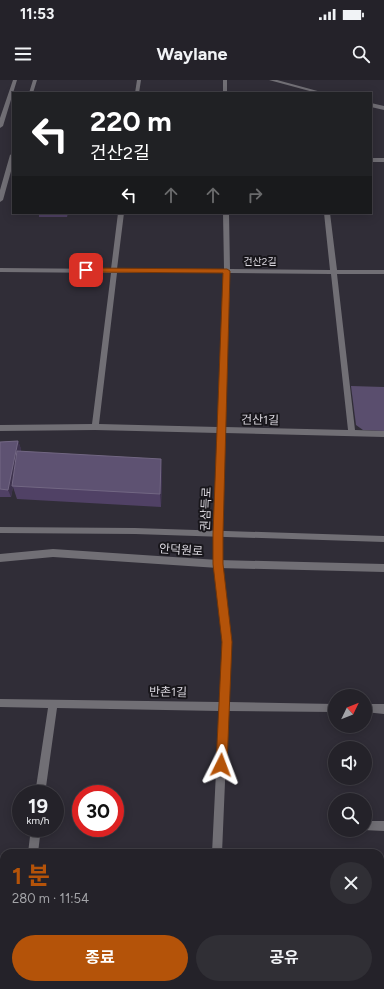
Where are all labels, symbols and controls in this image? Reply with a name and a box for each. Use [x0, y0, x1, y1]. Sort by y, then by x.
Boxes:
text: 11:53 [20, 5, 54, 23]
icon: menu [12, 43, 34, 65]
text: Waylane [157, 43, 227, 65]
icon: search [350, 43, 372, 65]
text: 220 m [90, 104, 172, 138]
icon: left [24, 108, 76, 160]
text: 건산2길 [90, 142, 150, 164]
icon: left [118, 184, 140, 206]
icon: ahead [160, 184, 182, 206]
icon: ahead [202, 184, 224, 206]
icon: right [244, 184, 266, 206]
pin [69, 253, 103, 287]
street label: 건산2길 [243, 255, 277, 268]
icon: arrive [75, 259, 97, 281]
street label: 건산1길 [241, 413, 279, 427]
street label: 권삼득로 [198, 487, 214, 531]
street label: 안덕원로 [158, 541, 204, 559]
street label: 반촌1길 [149, 685, 187, 699]
north arrow [328, 689, 372, 733]
map controls [328, 689, 372, 837]
button: sound [328, 741, 372, 785]
position arrow [200, 744, 242, 786]
speed limit sign: 30 [72, 785, 124, 837]
button: search [328, 793, 372, 837]
text: 19 [28, 794, 48, 818]
text: km/h [27, 814, 49, 827]
text: 1 분 [12, 861, 50, 890]
button: close [330, 862, 372, 904]
text: 280 m · 11:54 [12, 891, 89, 906]
button: 종료 [12, 935, 188, 981]
button: 공유 [196, 935, 372, 981]

